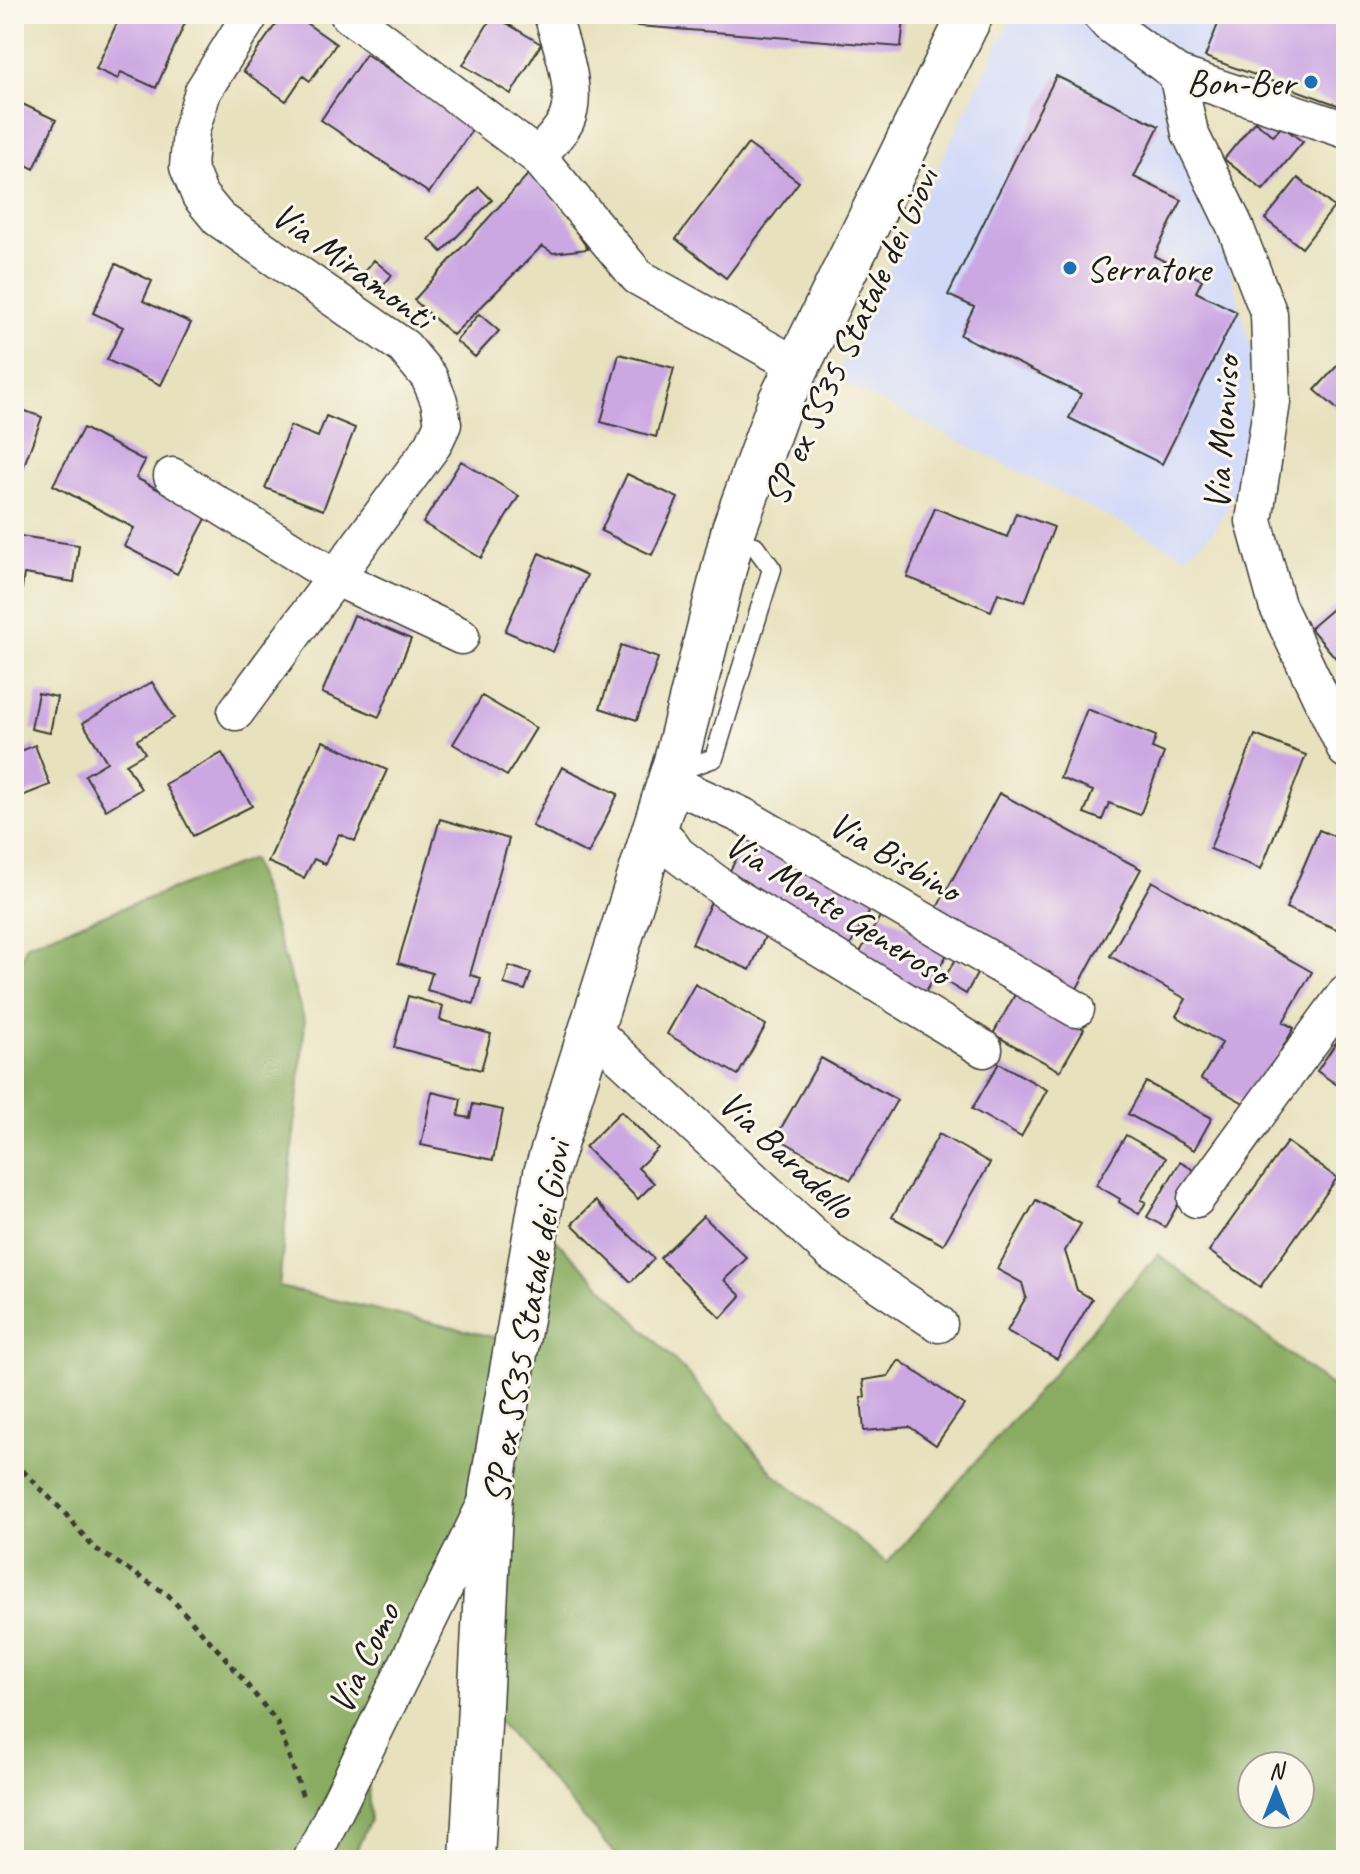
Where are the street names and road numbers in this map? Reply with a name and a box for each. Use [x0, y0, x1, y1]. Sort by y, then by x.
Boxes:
street label: SP ex SS35 Statale dei Giovi [752, 157, 951, 512]
street label: Via Miramonti [263, 191, 447, 343]
street label: Via Monviso [1193, 351, 1251, 512]
street label: Via Bisbino [821, 800, 972, 915]
street label: Via Monte Generoso [717, 821, 962, 998]
street label: Via Baradello [709, 1080, 866, 1230]
street label: SP ex SS35 Statale dei Giovi [471, 1134, 582, 1507]
street label: Via Como [317, 1593, 411, 1721]

